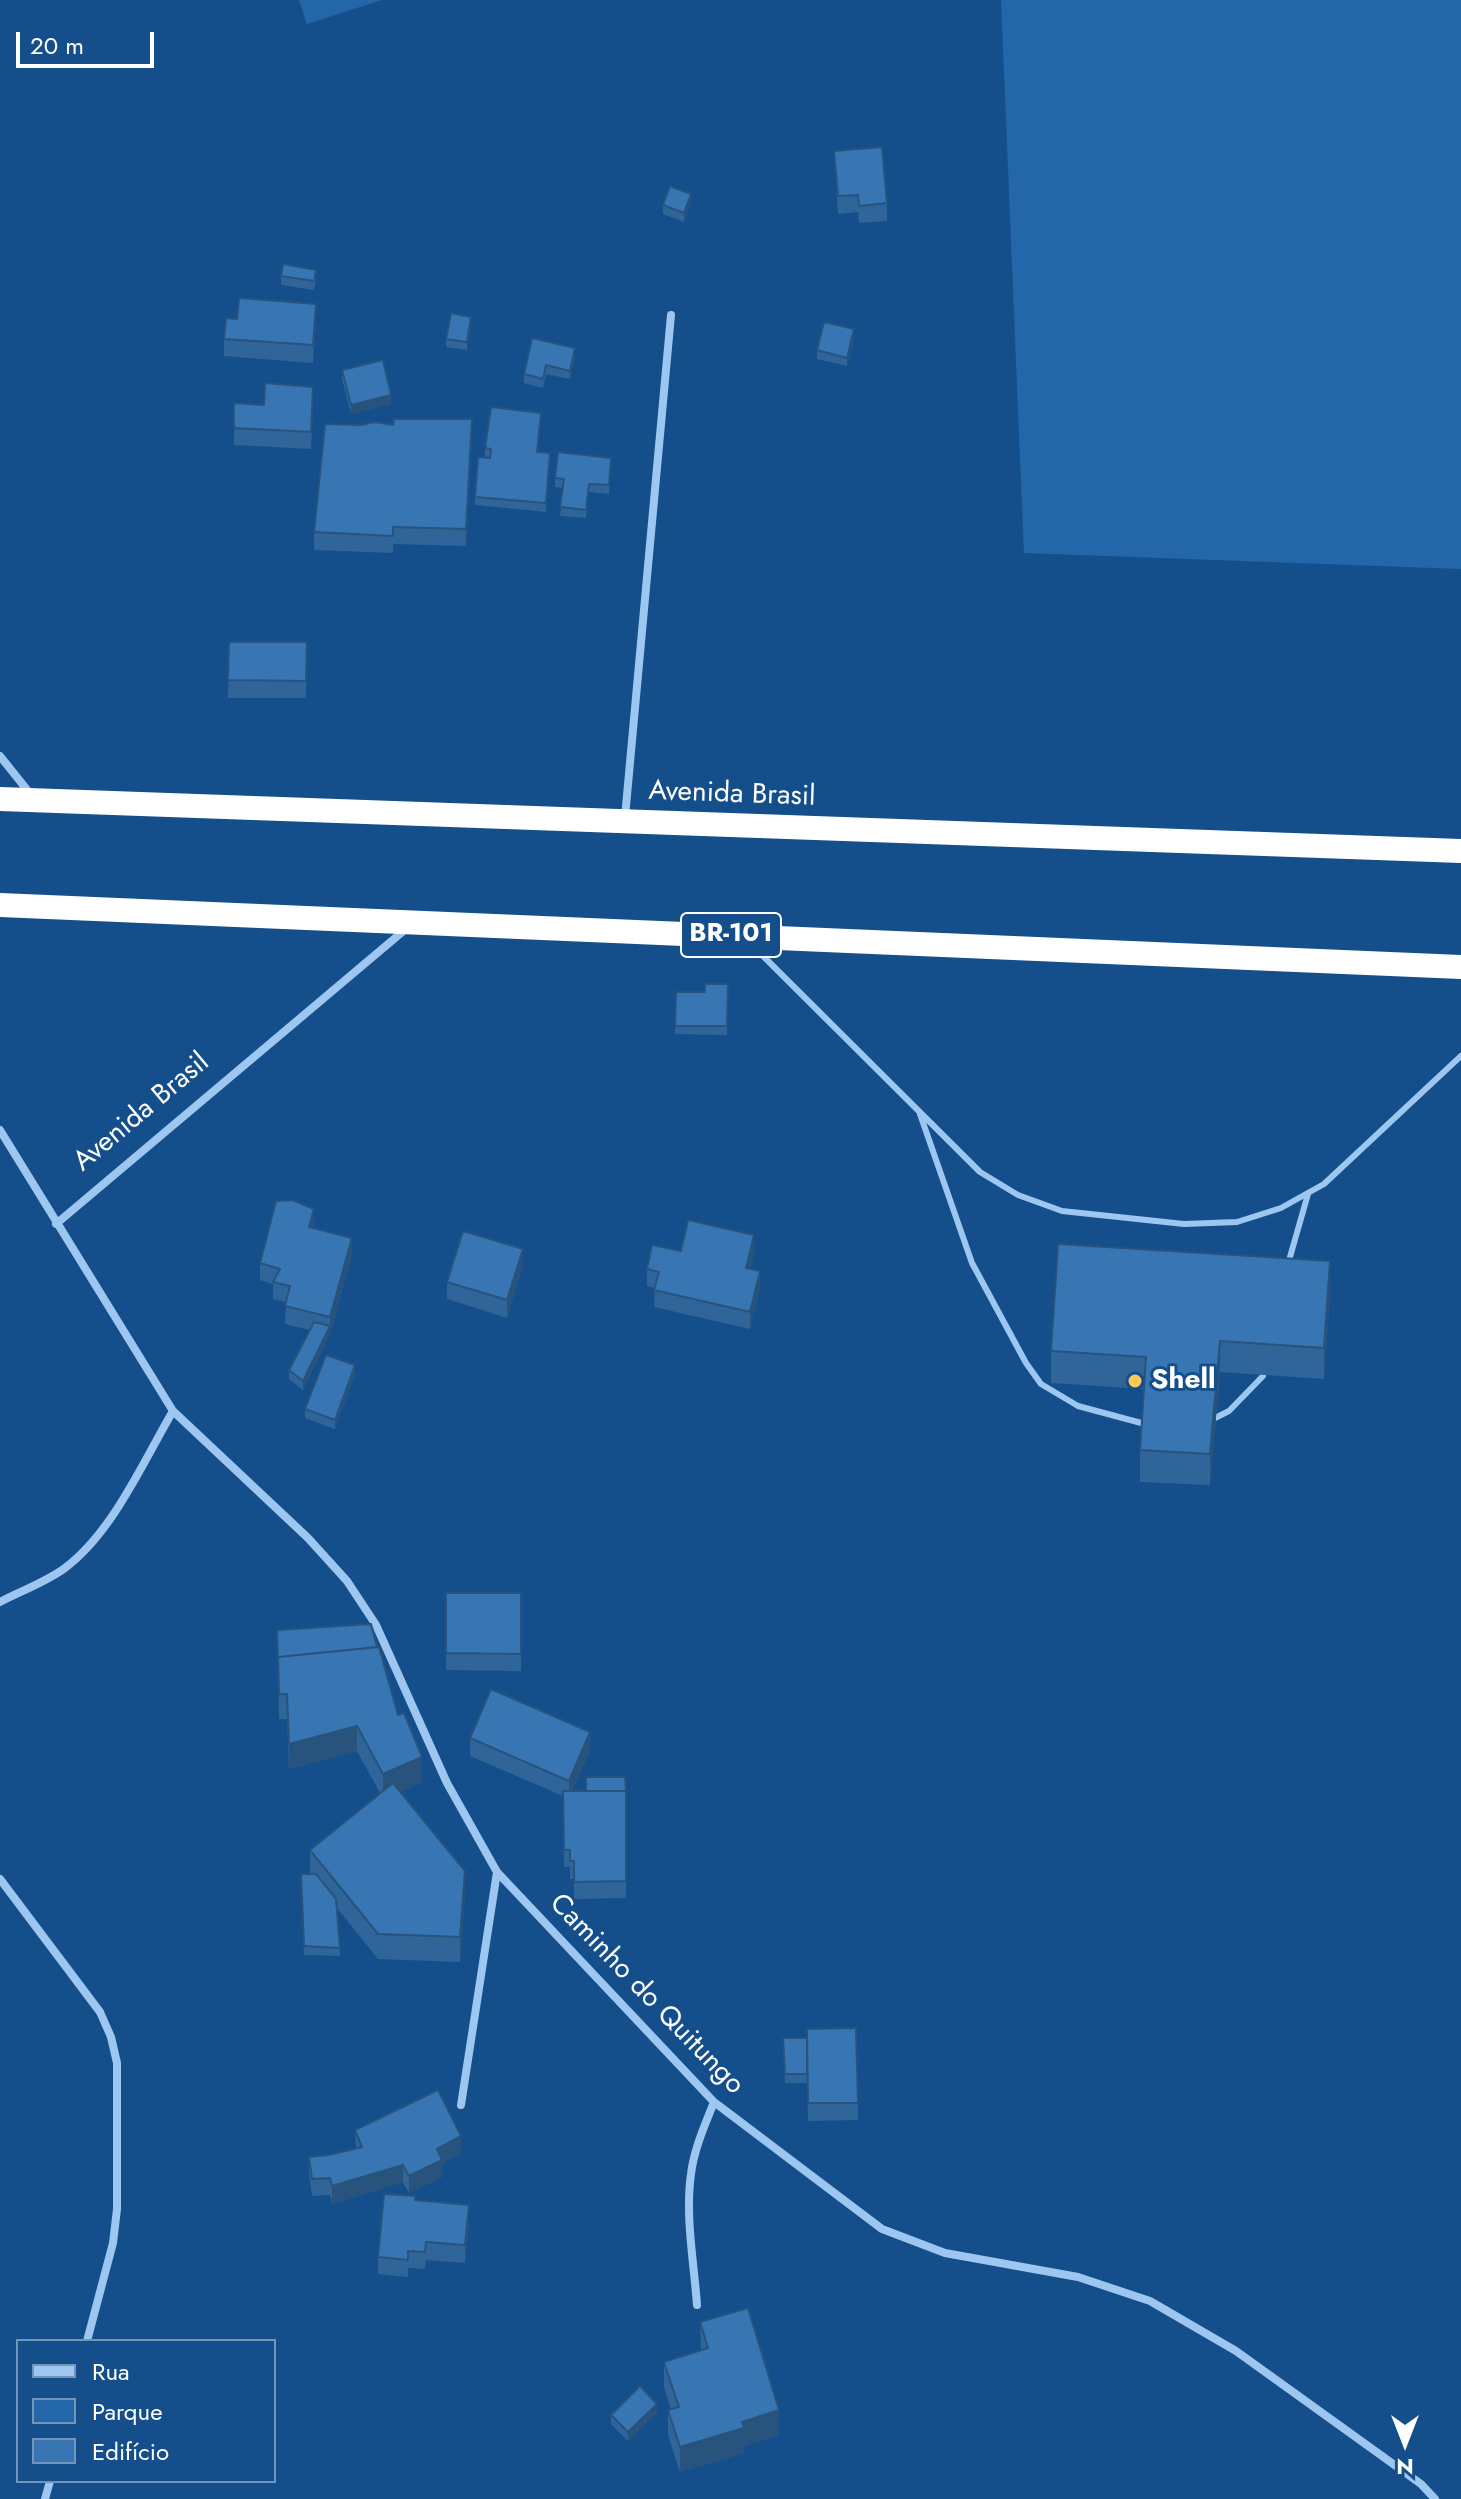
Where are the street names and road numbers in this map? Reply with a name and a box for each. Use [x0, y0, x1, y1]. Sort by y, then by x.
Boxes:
street label: Avenida Brasil [648, 775, 816, 815]
road number: BR-101 [681, 913, 781, 957]
street label: Avenida Brasil [67, 1046, 217, 1180]
street label: Caminho do Quitungo [542, 1888, 750, 2102]

